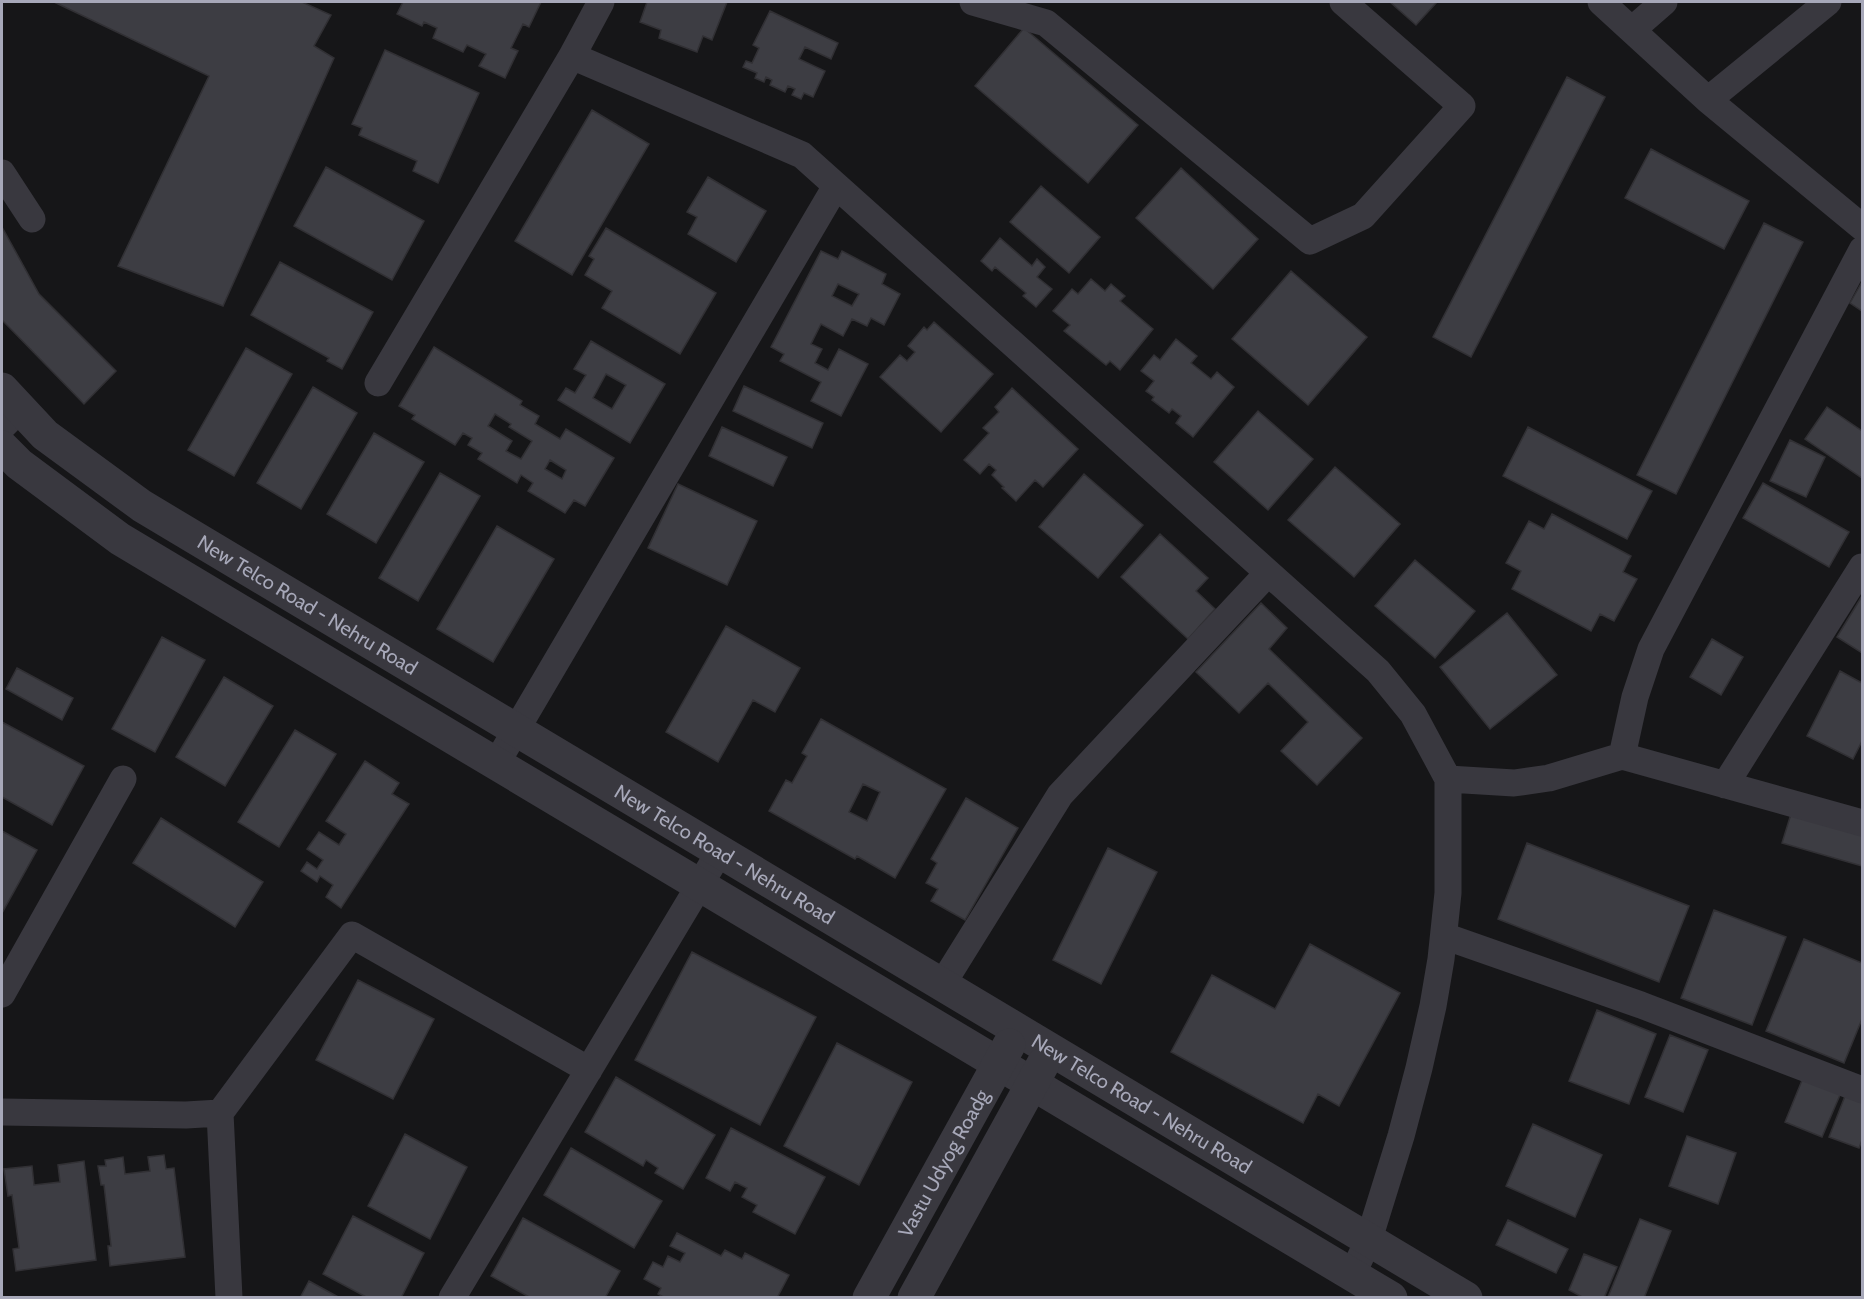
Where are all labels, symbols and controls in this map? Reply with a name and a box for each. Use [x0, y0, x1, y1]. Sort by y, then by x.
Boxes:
street label: New Telco Road - Nehru Road [193, 530, 422, 680]
street label: New Telco Road - Nehru Road [610, 779, 839, 929]
street label: New Telco Road - Nehru Road [1027, 1029, 1256, 1179]
street label: Vastu Udyog Roadg [893, 1084, 995, 1241]

